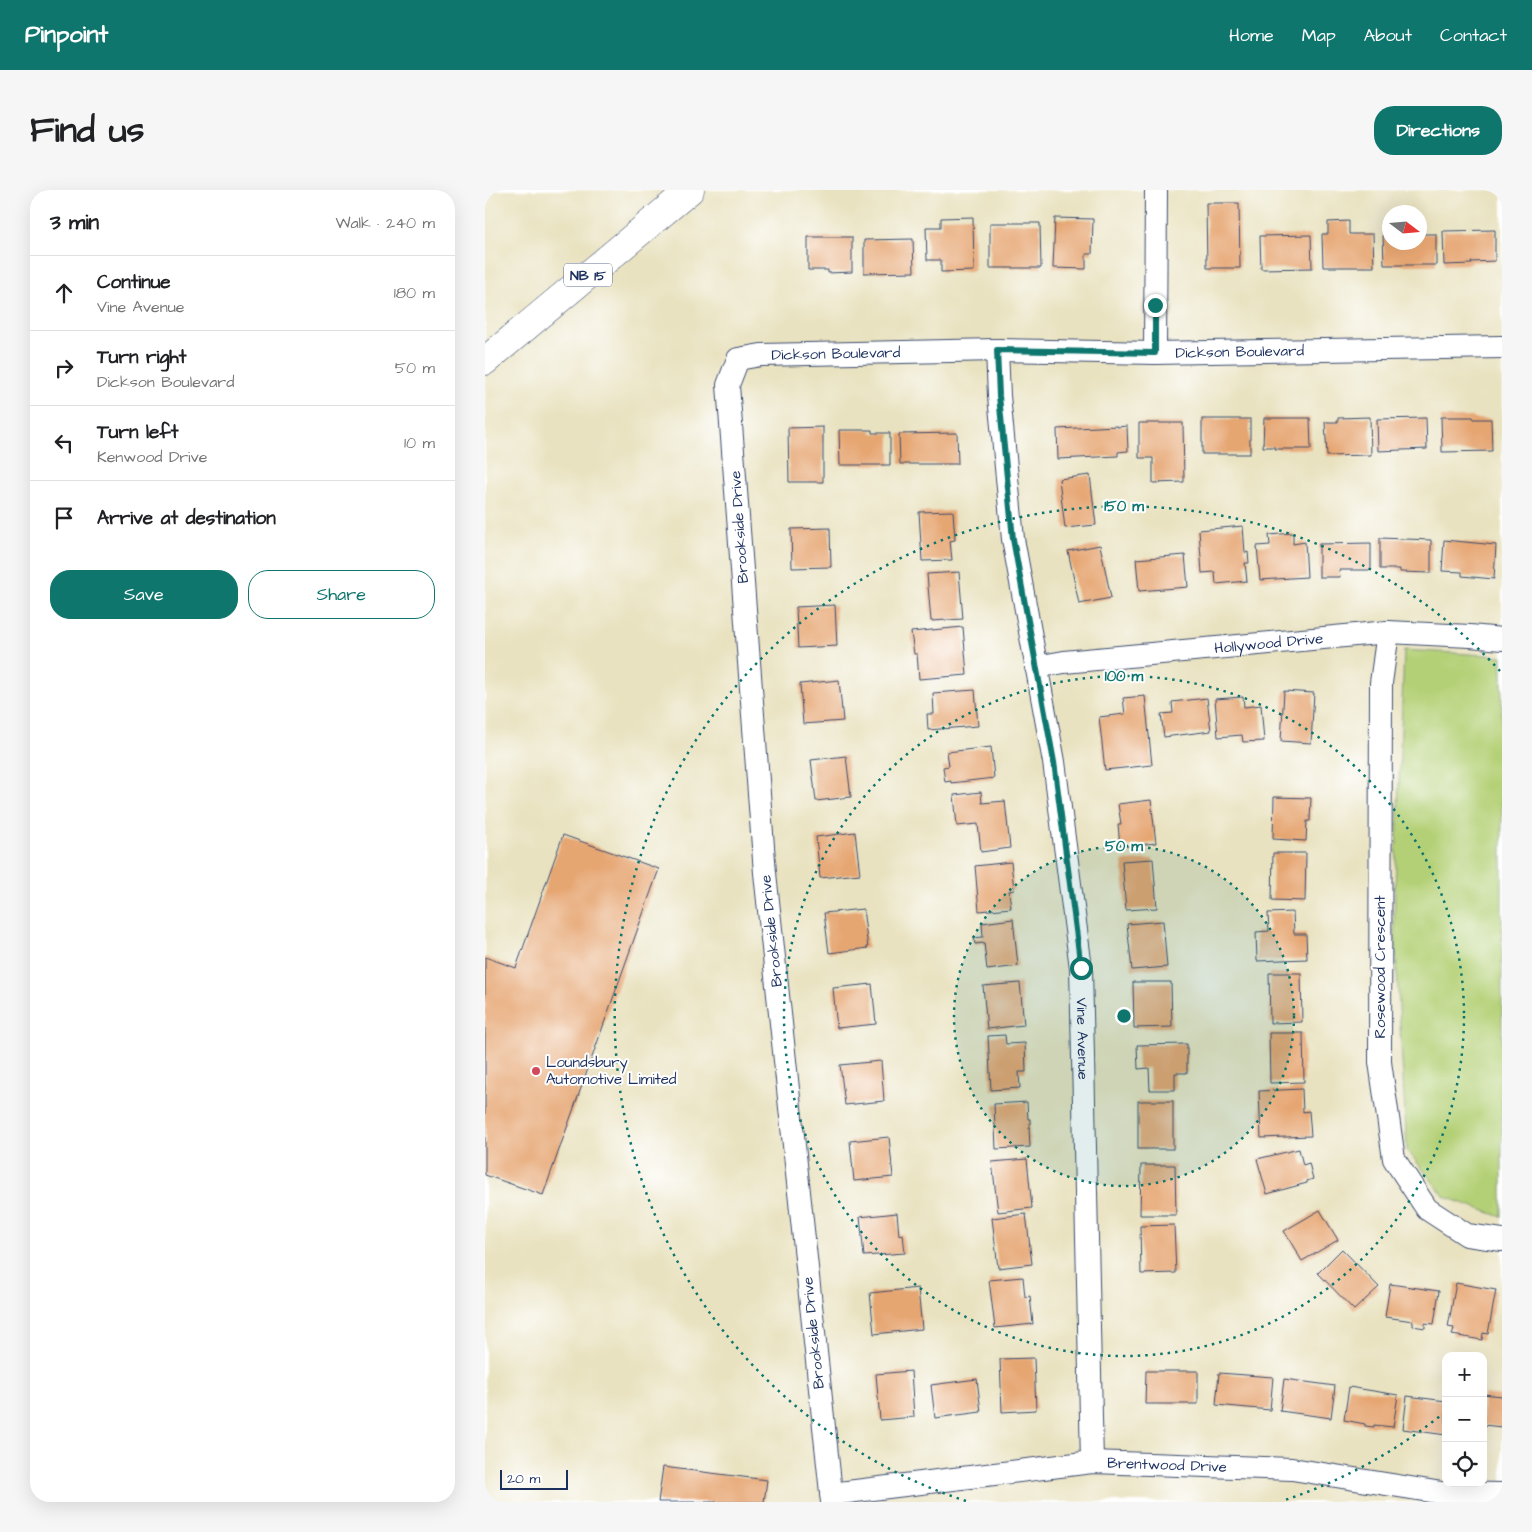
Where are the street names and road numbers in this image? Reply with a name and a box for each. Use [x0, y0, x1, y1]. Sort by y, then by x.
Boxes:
road number: NB 15 [564, 264, 612, 286]
street label: Dickson Boulevard [1175, 340, 1305, 364]
street label: Dickson Boulevard [771, 342, 901, 366]
street label: Brookside Drive [725, 470, 754, 584]
street label: Hollywood Drive [1213, 628, 1324, 659]
street label: Brookside Drive [755, 874, 788, 988]
street label: Rosewood Crescent [1370, 895, 1391, 1039]
street label: Vine Avenue [1071, 997, 1093, 1080]
street label: Brookside Drive [797, 1276, 830, 1390]
street label: Brentwood Drive [1107, 1453, 1227, 1478]

